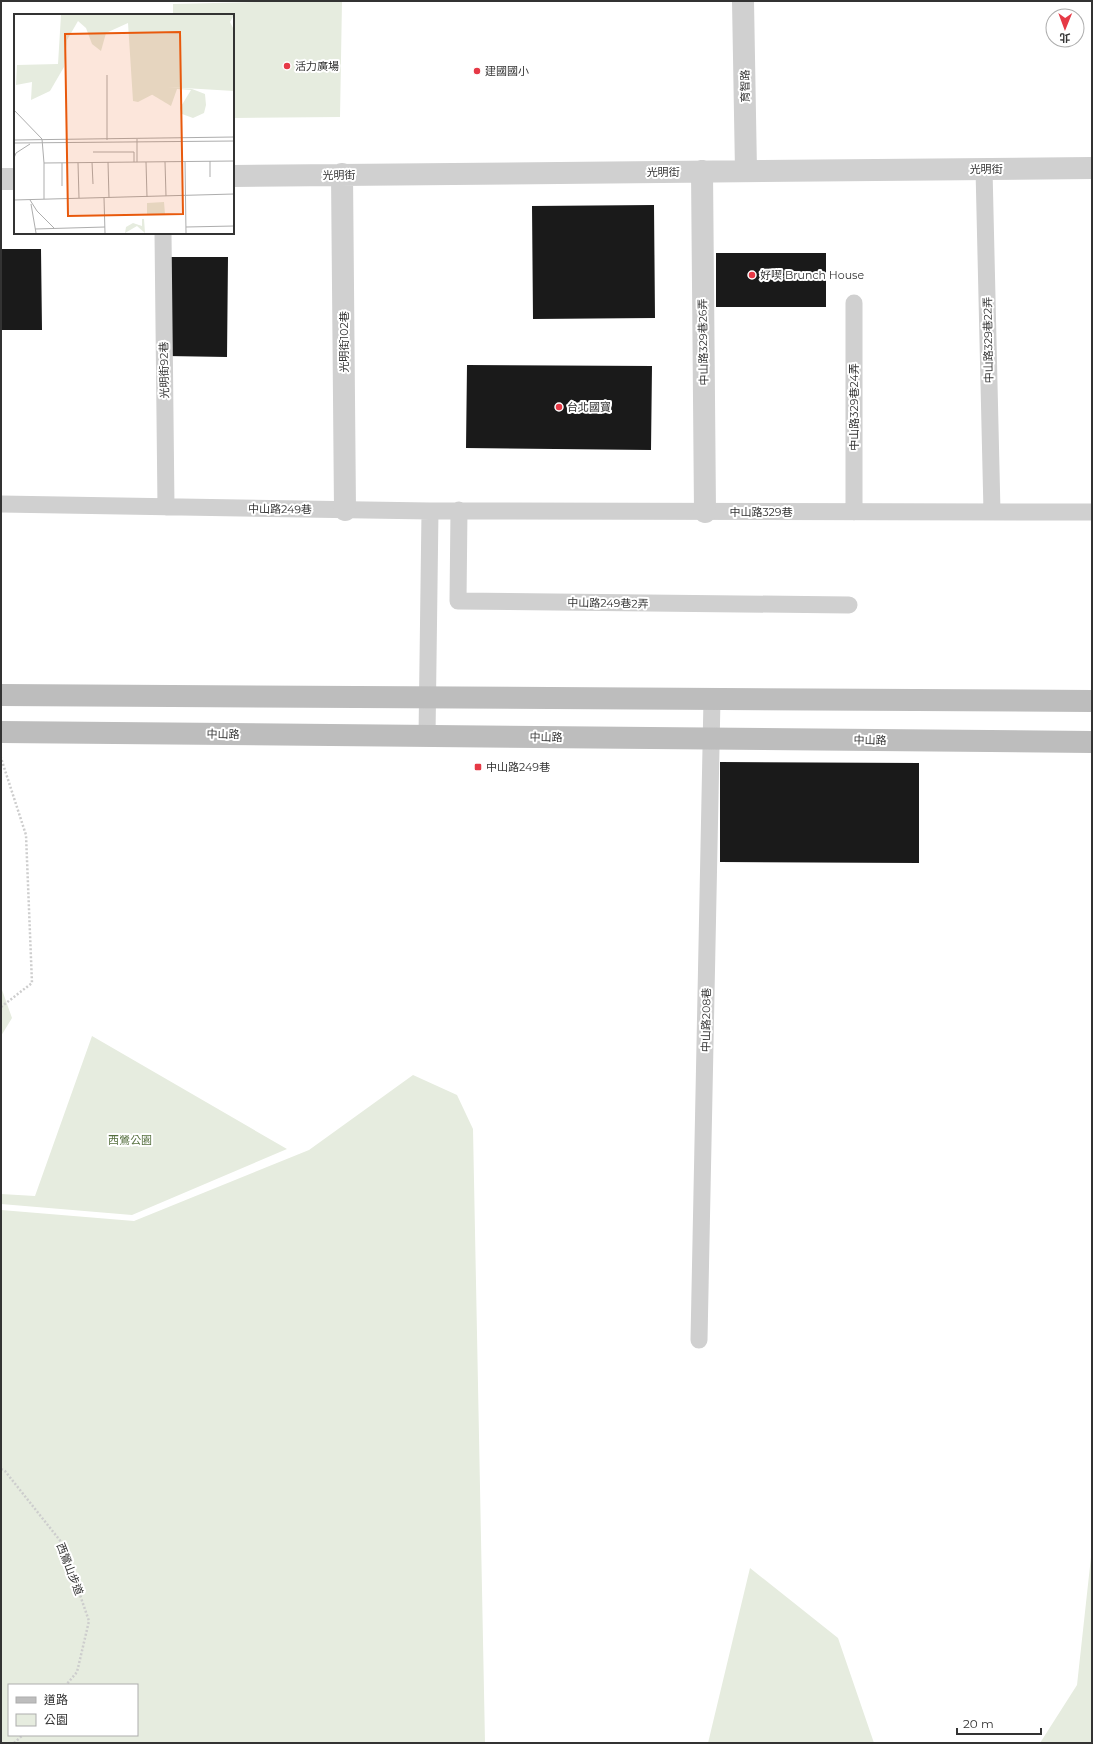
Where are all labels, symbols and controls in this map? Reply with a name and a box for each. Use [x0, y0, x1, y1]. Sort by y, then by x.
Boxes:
north arrow [1045, 8, 1085, 48]
inset map [14, 14, 234, 234]
text: 北 [1059, 31, 1070, 45]
place label: 活力廣場 [295, 59, 339, 73]
marker: 活力廣場 [282, 61, 292, 71]
place label: 建國國小 [485, 64, 529, 78]
marker: 建國國小 [472, 66, 482, 76]
street label: 育智路 [738, 69, 752, 103]
street label: 光明街 [970, 162, 1003, 176]
street label: 光明街 [647, 165, 680, 179]
street label: 光明街 [322, 168, 356, 182]
place label: 好喫 Brunch House [760, 268, 864, 282]
marker: 好喫 Brunch House [747, 270, 757, 280]
street label: 中山路329巷22弄 [980, 297, 996, 383]
street label: 中山路329巷26弄 [695, 298, 711, 386]
street label: 光明街102巷 [337, 311, 351, 373]
street label: 光明街92巷 [157, 341, 171, 399]
street label: 中山路329巷24弄 [847, 363, 861, 451]
place label: 台北國寶 [567, 400, 611, 414]
marker: 台北國寶 [554, 402, 564, 412]
street label: 中山路249巷 [248, 501, 312, 517]
street label: 中山路329巷 [729, 505, 793, 519]
street label: 中山路249巷2弄 [567, 595, 649, 611]
street label: 中山路 [206, 727, 240, 741]
street label: 中山路 [529, 730, 563, 744]
street label: 中山路 [853, 733, 887, 747]
place label: 中山路249巷 [486, 760, 550, 774]
marker: 中山路249巷 [473, 762, 483, 772]
street label: 中山路208巷 [698, 988, 714, 1052]
park label: 西鶯公園 [108, 1133, 152, 1147]
street label: 西鶯山步道 [54, 1541, 86, 1597]
legend [8, 1684, 138, 1736]
text: 道路 [44, 1692, 68, 1707]
scale bar [957, 1710, 1041, 1736]
text: 公園 [44, 1712, 68, 1727]
text: 20 m [963, 1716, 994, 1731]

